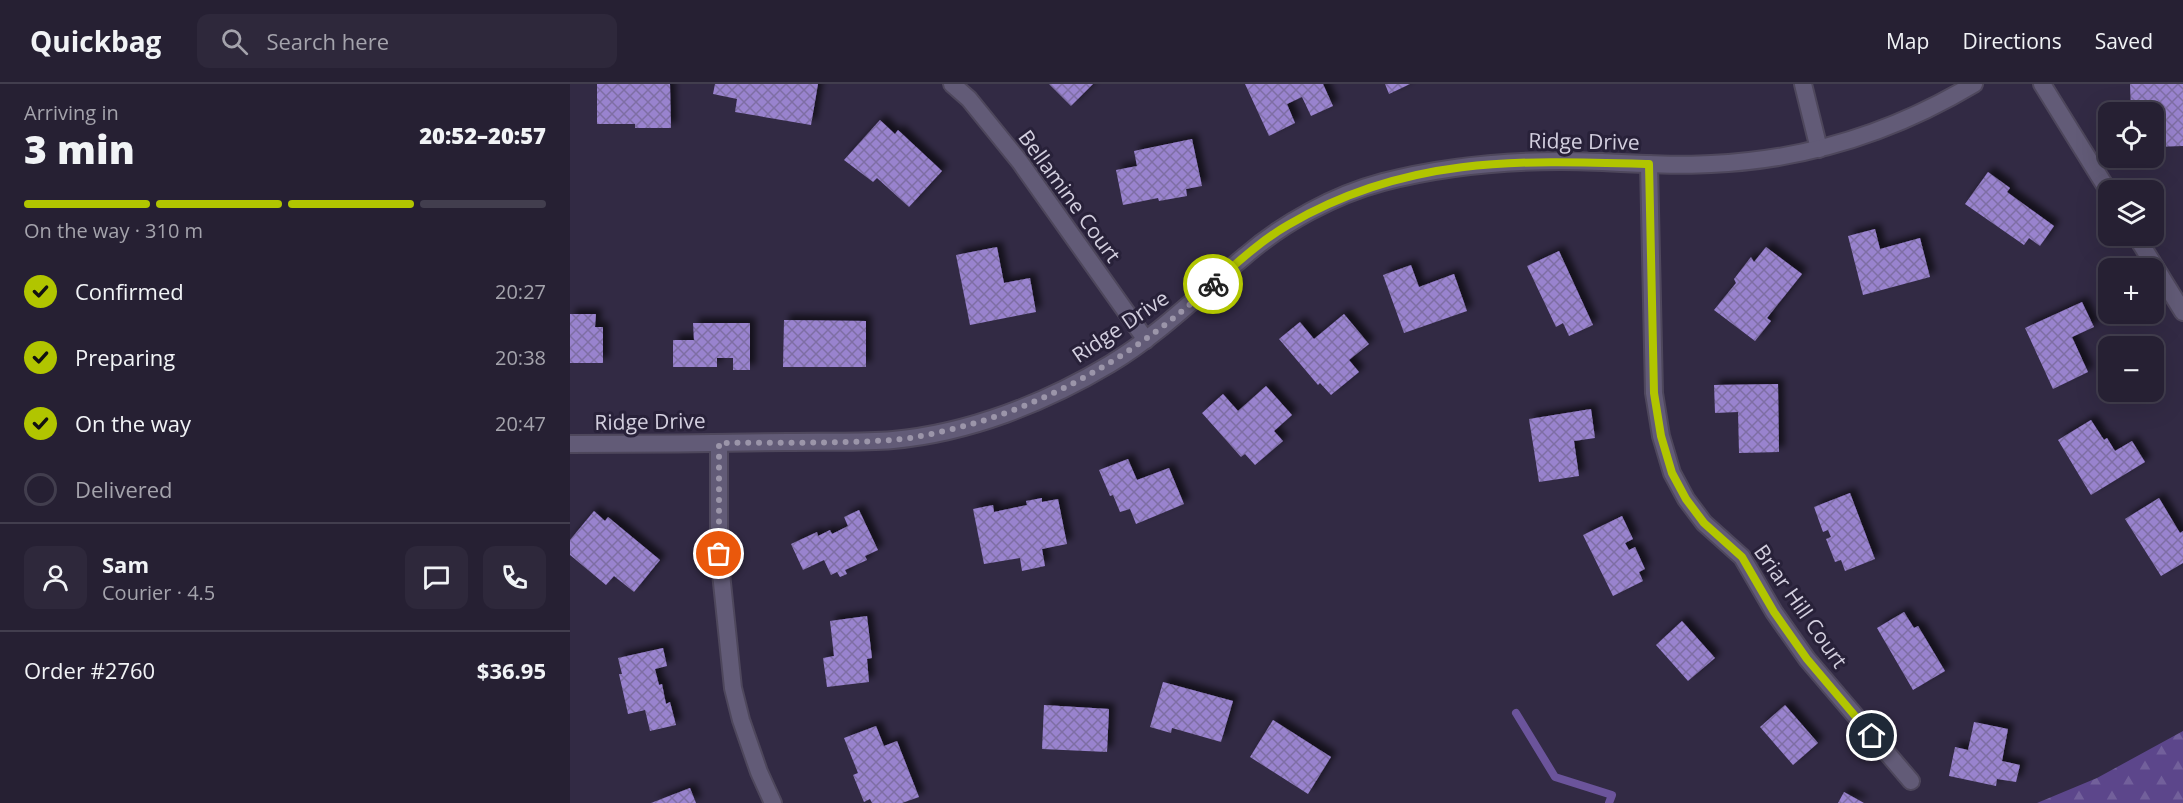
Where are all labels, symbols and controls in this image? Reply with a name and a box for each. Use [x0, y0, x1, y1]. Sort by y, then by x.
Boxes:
search box [197, 14, 617, 68]
text: Quickbag [30, 22, 161, 60]
icon: search [218, 25, 251, 58]
text: Search here [266, 26, 389, 56]
text: Map [1886, 27, 1929, 55]
text: Directions [1962, 27, 2062, 55]
text: Saved [2095, 27, 2153, 55]
text: Arriving in [24, 99, 119, 126]
map controls [2098, 102, 2164, 402]
button: locate [2098, 102, 2164, 168]
text: 20:52–20:57 [419, 120, 546, 150]
text: 3 min [24, 122, 135, 175]
street label: Bellamine Court [1012, 124, 1128, 268]
street label: Ridge Drive [1528, 126, 1640, 156]
button: layers [2098, 180, 2164, 246]
text: On the way · 310 m [24, 217, 203, 244]
courier [1183, 254, 1243, 314]
button: + [2098, 258, 2164, 324]
icon: bike [1197, 268, 1230, 301]
icon: check [24, 275, 57, 308]
text: Confirmed [75, 276, 184, 306]
text: 20:27 [495, 278, 546, 305]
street label: Ridge Drive [1066, 283, 1174, 369]
button: − [2098, 336, 2164, 402]
icon: check [24, 341, 57, 374]
text: Preparing [75, 342, 175, 372]
text: 20:38 [495, 344, 546, 371]
street label: Ridge Drive [594, 406, 706, 436]
icon: check [24, 407, 57, 440]
text: On the way [75, 408, 191, 438]
text: 20:47 [495, 410, 546, 437]
text: Delivered [75, 474, 173, 504]
pin [693, 528, 744, 579]
icon: bag [702, 537, 735, 570]
street label: Briar Hill Court [1748, 539, 1854, 673]
button: person [24, 546, 87, 609]
button: chat [405, 546, 468, 609]
button: phone [483, 546, 546, 609]
text: Sam [102, 549, 149, 579]
text: Courier · 4.5 [102, 579, 215, 606]
text: Order #2760 [24, 655, 155, 685]
text: $36.95 [477, 655, 546, 685]
pin [1846, 710, 1897, 761]
icon: home [1855, 719, 1888, 752]

